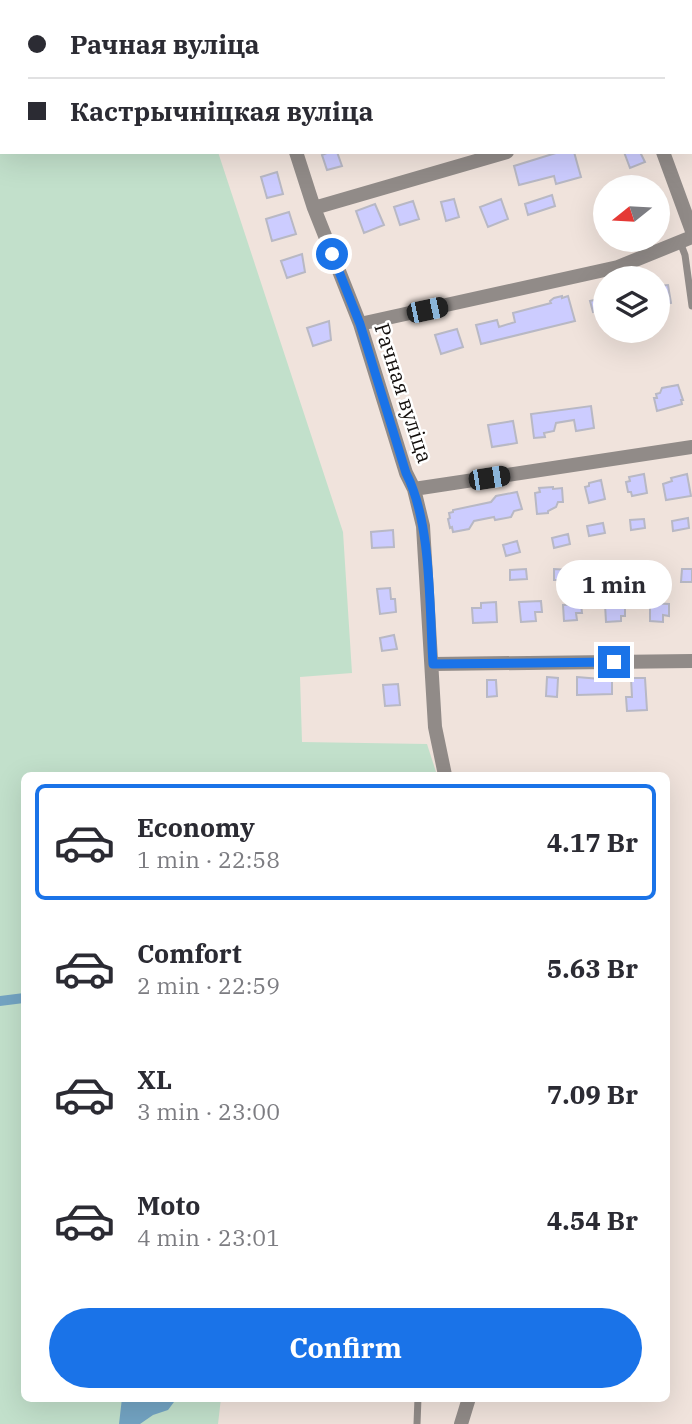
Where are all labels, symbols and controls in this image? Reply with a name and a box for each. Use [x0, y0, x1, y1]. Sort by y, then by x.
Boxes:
text: Рачная вуліца [70, 27, 260, 61]
text: Кастрычніцкая вуліца [70, 94, 374, 128]
north arrow [593, 175, 670, 252]
map controls [593, 175, 670, 343]
route start [316, 238, 348, 270]
button: layers [593, 266, 670, 343]
car [405, 295, 450, 325]
street label: Рачная вуліца [368, 319, 440, 466]
car [467, 464, 512, 492]
callout: 1 min [556, 560, 672, 610]
text: 1 min [582, 569, 646, 599]
route end [598, 646, 630, 678]
text: Economy [137, 810, 255, 844]
icon: car [53, 811, 116, 874]
text: 4.17 Br [547, 825, 638, 859]
text: 1 min · 22:58 [137, 844, 280, 874]
text: Comfort [137, 936, 242, 970]
icon: car [53, 937, 116, 1000]
text: 5.63 Br [547, 951, 638, 985]
text: 2 min · 22:59 [137, 970, 280, 1000]
text: XL [137, 1062, 172, 1096]
icon: car [53, 1063, 116, 1126]
text: 7.09 Br [547, 1077, 638, 1111]
text: 3 min · 23:00 [137, 1096, 280, 1126]
text: Moto [137, 1188, 200, 1222]
icon: car [53, 1189, 116, 1252]
text: 4.54 Br [547, 1203, 638, 1237]
text: 4 min · 23:01 [137, 1222, 280, 1252]
button: Confirm [49, 1308, 642, 1388]

